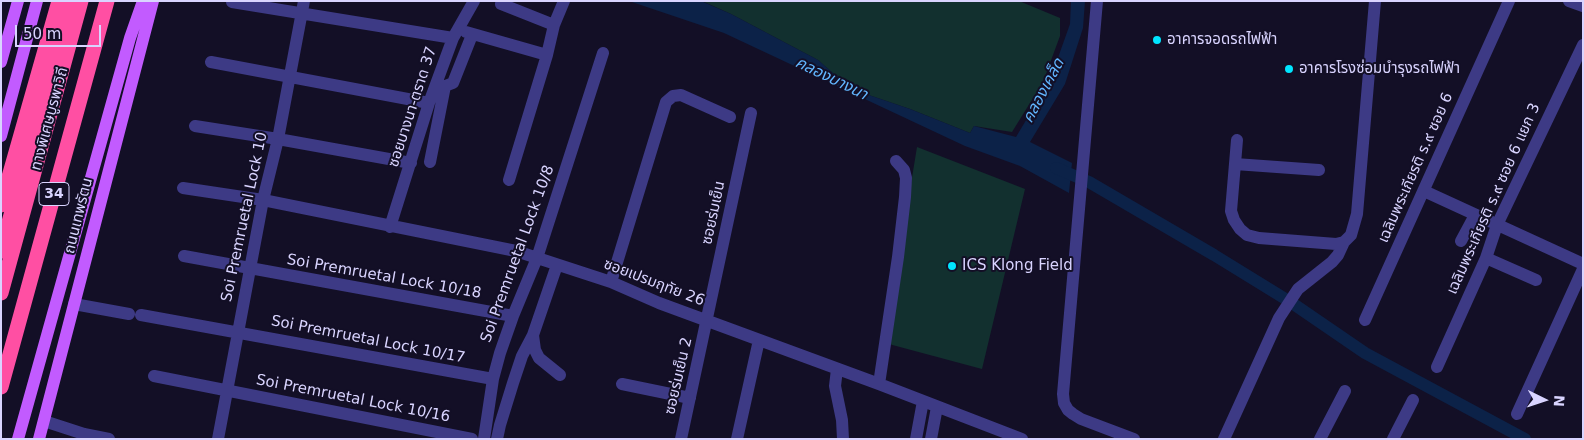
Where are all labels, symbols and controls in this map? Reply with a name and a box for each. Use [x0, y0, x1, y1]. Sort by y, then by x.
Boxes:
scale bar [18, 15, 104, 47]
text: 50 m [23, 25, 61, 43]
place label: อาคารจอดรถไฟฟ้า [1167, 31, 1277, 49]
marker: อาคารจอดรถไฟฟ้า [1151, 34, 1163, 46]
street label: ซอยบางนา-ตราด 37 [385, 44, 441, 170]
water label: คลองบางนา [792, 53, 870, 105]
water label: คลองเคล็ด [1019, 56, 1069, 126]
place label: อาคารโรงซ่อมบำรุงรถไฟฟ้า [1299, 60, 1460, 78]
marker: อาคารโรงซ่อมบำรุงรถไฟฟ้า [1283, 63, 1295, 75]
street label: ทางพิเศษบูรพาวิถี [28, 65, 72, 173]
street label: เฉลิมพระเกียรติ ร.๙ ซอย 6 [1375, 90, 1457, 246]
street label: เฉลิมพระเกียรติ ร.๙ ซอย 6 แยก 3 [1444, 101, 1544, 297]
street label: Soi Premruetal Lock 10 [218, 130, 272, 304]
street label: Soi Premruetal Lock 10/8 [477, 163, 559, 345]
street label: ถนนเทพรัตน [61, 176, 97, 256]
street label: ซอยร่มเย็น [698, 180, 730, 246]
road number: 34 [39, 182, 69, 205]
street label: Soi Premruetal Lock 10/18 [285, 251, 483, 303]
street label: ซอยเปรมฤทัย 26 [601, 255, 707, 311]
place label: ICS Klong Field [962, 257, 1073, 275]
marker: ICS Klong Field [946, 260, 958, 272]
street label: Soi Premruetal Lock 10/17 [269, 312, 467, 368]
street label: ซอยร่มเย็น 2 [661, 336, 697, 416]
street label: Soi Premruetal Lock 10/16 [254, 371, 452, 427]
north arrow [1519, 375, 1569, 425]
text: N [1551, 395, 1567, 407]

